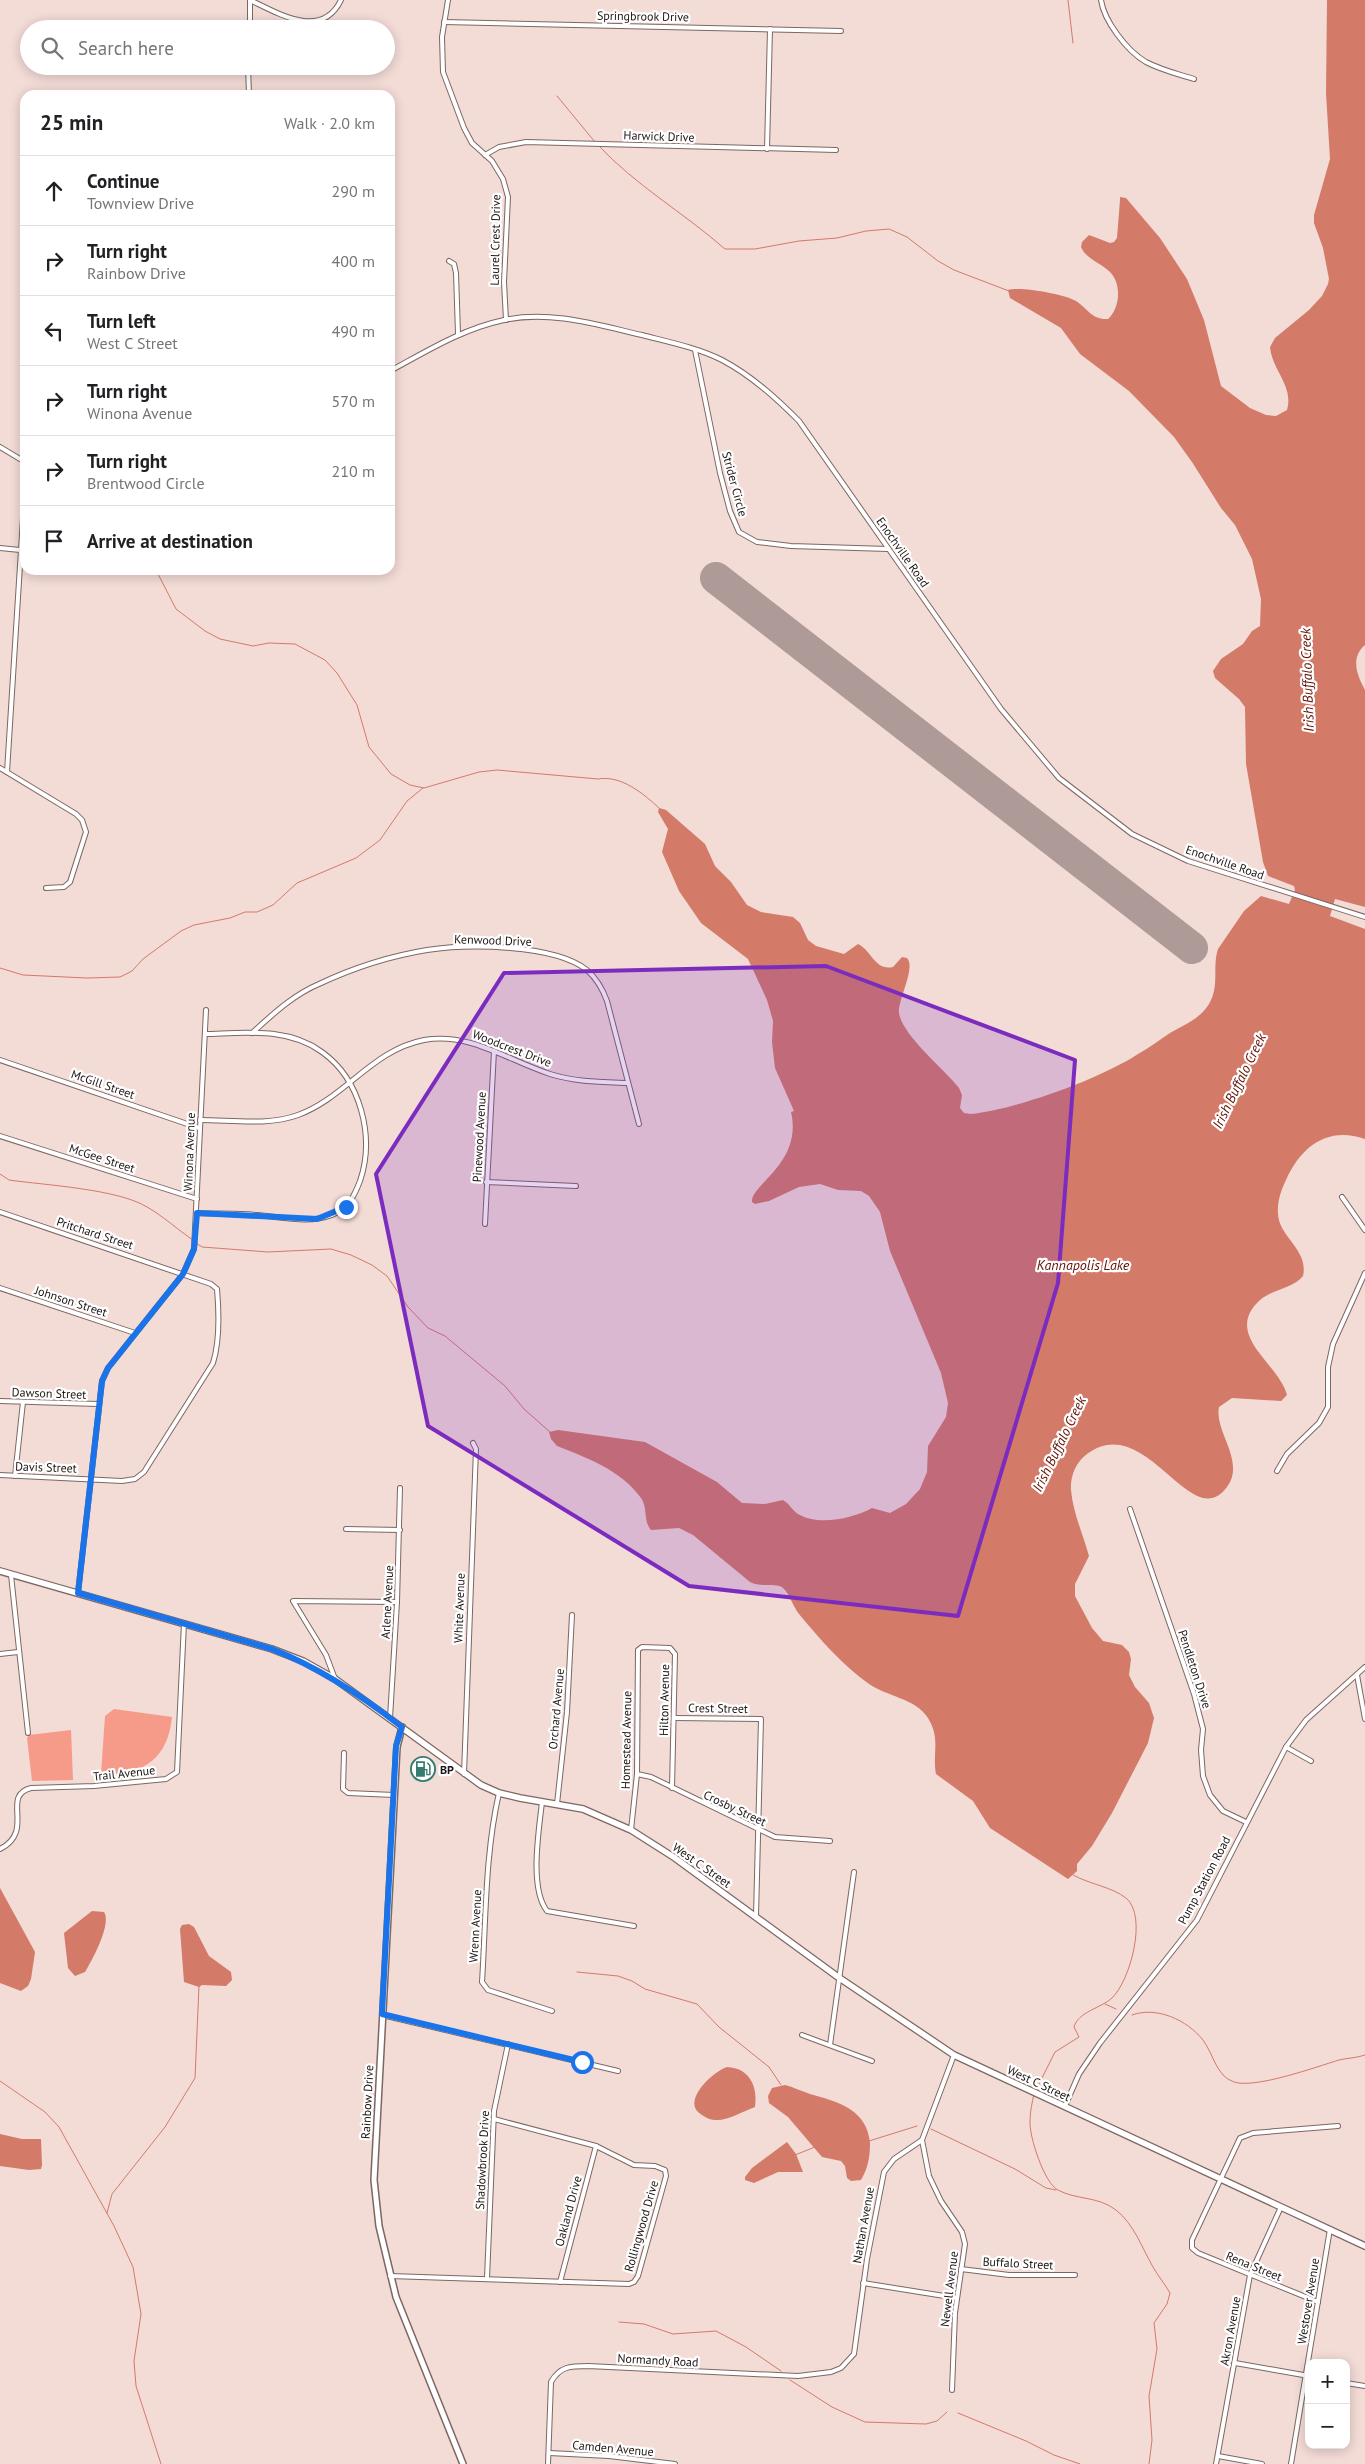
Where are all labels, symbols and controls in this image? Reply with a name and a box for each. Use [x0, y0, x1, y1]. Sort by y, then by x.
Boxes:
street label: Springbrook Drive [597, 8, 689, 24]
search box [20, 20, 395, 75]
icon: search [38, 34, 66, 62]
text: Search here [78, 36, 174, 60]
text: 25 min [40, 109, 103, 136]
text: Walk · 2.0 km [284, 113, 375, 133]
street label: Harwick Drive [623, 127, 695, 145]
text: Continue [87, 169, 159, 193]
icon: ahead [40, 177, 68, 205]
text: 290 m [332, 181, 375, 201]
text: Townview Drive [87, 193, 194, 213]
street label: Laurel Crest Drive [487, 194, 503, 286]
text: Turn right [87, 239, 167, 263]
icon: right [40, 247, 68, 275]
text: 400 m [332, 251, 375, 271]
text: Rainbow Drive [87, 263, 186, 283]
text: Turn left [87, 309, 156, 333]
icon: left [40, 317, 68, 345]
text: 490 m [332, 321, 375, 341]
text: West C Street [87, 333, 178, 353]
text: Turn right [87, 379, 167, 403]
icon: right [40, 387, 68, 415]
text: 570 m [332, 391, 375, 411]
text: Winona Avenue [87, 403, 192, 423]
text: Turn right [87, 449, 167, 473]
street label: Strider Circle [719, 450, 751, 518]
icon: right [40, 457, 68, 485]
text: 210 m [332, 461, 375, 481]
text: Brentwood Circle [87, 473, 205, 493]
street label: Enochville Road [873, 514, 933, 590]
icon: arrive [40, 527, 68, 555]
text: Arrive at destination [87, 529, 253, 553]
water label: Irish Buffalo Creek [1296, 627, 1318, 732]
street label: Enochville Road [1184, 842, 1266, 882]
street label: Kenwood Drive [454, 931, 532, 949]
street label: Woodcrest Drive [470, 1026, 554, 1070]
water label: Irish Buffalo Creek [1208, 1030, 1270, 1132]
street label: McGill Street [69, 1066, 137, 1102]
street label: Pinewood Avenue [469, 1091, 489, 1183]
street label: Winona Avenue [180, 1112, 198, 1192]
street label: McGee Street [67, 1140, 137, 1176]
route end [335, 1196, 358, 1219]
street label: Pritchard Street [55, 1214, 135, 1252]
water label: Kannapolis Lake [1037, 1256, 1130, 1274]
street label: Johnson Street [32, 1282, 109, 1320]
street label: Dawson Street [11, 1384, 87, 1402]
water label: Irish Buffalo Creek [1028, 1393, 1090, 1495]
street label: Davis Street [15, 1458, 77, 1476]
street label: Arlene Avenue [378, 1565, 396, 1639]
street label: White Avenue [450, 1573, 468, 1643]
street label: Pendleton Drive [1175, 1628, 1215, 1710]
street label: Hilton Avenue [656, 1664, 672, 1736]
street label: Orchard Avenue [545, 1668, 567, 1750]
street label: Homestead Avenue [618, 1691, 634, 1789]
street label: Crest Street [688, 1700, 748, 1716]
fuel station icon: BP [410, 1756, 436, 1782]
street label: Trail Avenue [92, 1762, 156, 1784]
place label: BP [440, 1762, 454, 1777]
street label: Crosby Street [701, 1787, 769, 1829]
street label: Pump Station Road [1174, 1833, 1234, 1927]
street label: West C Street [670, 1839, 734, 1891]
street label: Wrenn Avenue [466, 1889, 484, 1963]
route start [571, 2051, 594, 2074]
street label: West C Street [1005, 2062, 1073, 2104]
street label: Rainbow Drive [358, 2065, 376, 2139]
street label: Shadowbrook Drive [472, 2110, 492, 2210]
street label: Oakland Drive [551, 2174, 585, 2248]
street label: Rollingwood Drive [621, 2179, 661, 2273]
street label: Nathan Avenue [849, 2186, 877, 2264]
street label: Rena Street [1224, 2248, 1284, 2284]
street label: Newell Avenue [937, 2250, 961, 2328]
street label: Buffalo Street [982, 2254, 1054, 2272]
street label: Westover Avenue [1294, 2257, 1322, 2345]
street label: Akron Avenue [1217, 2295, 1243, 2367]
street label: Normandy Road [617, 2350, 699, 2370]
map controls [1305, 2359, 1350, 2449]
button: + [1305, 2359, 1350, 2404]
button: − [1305, 2404, 1350, 2449]
street label: Camden Avenue [572, 2437, 654, 2459]

